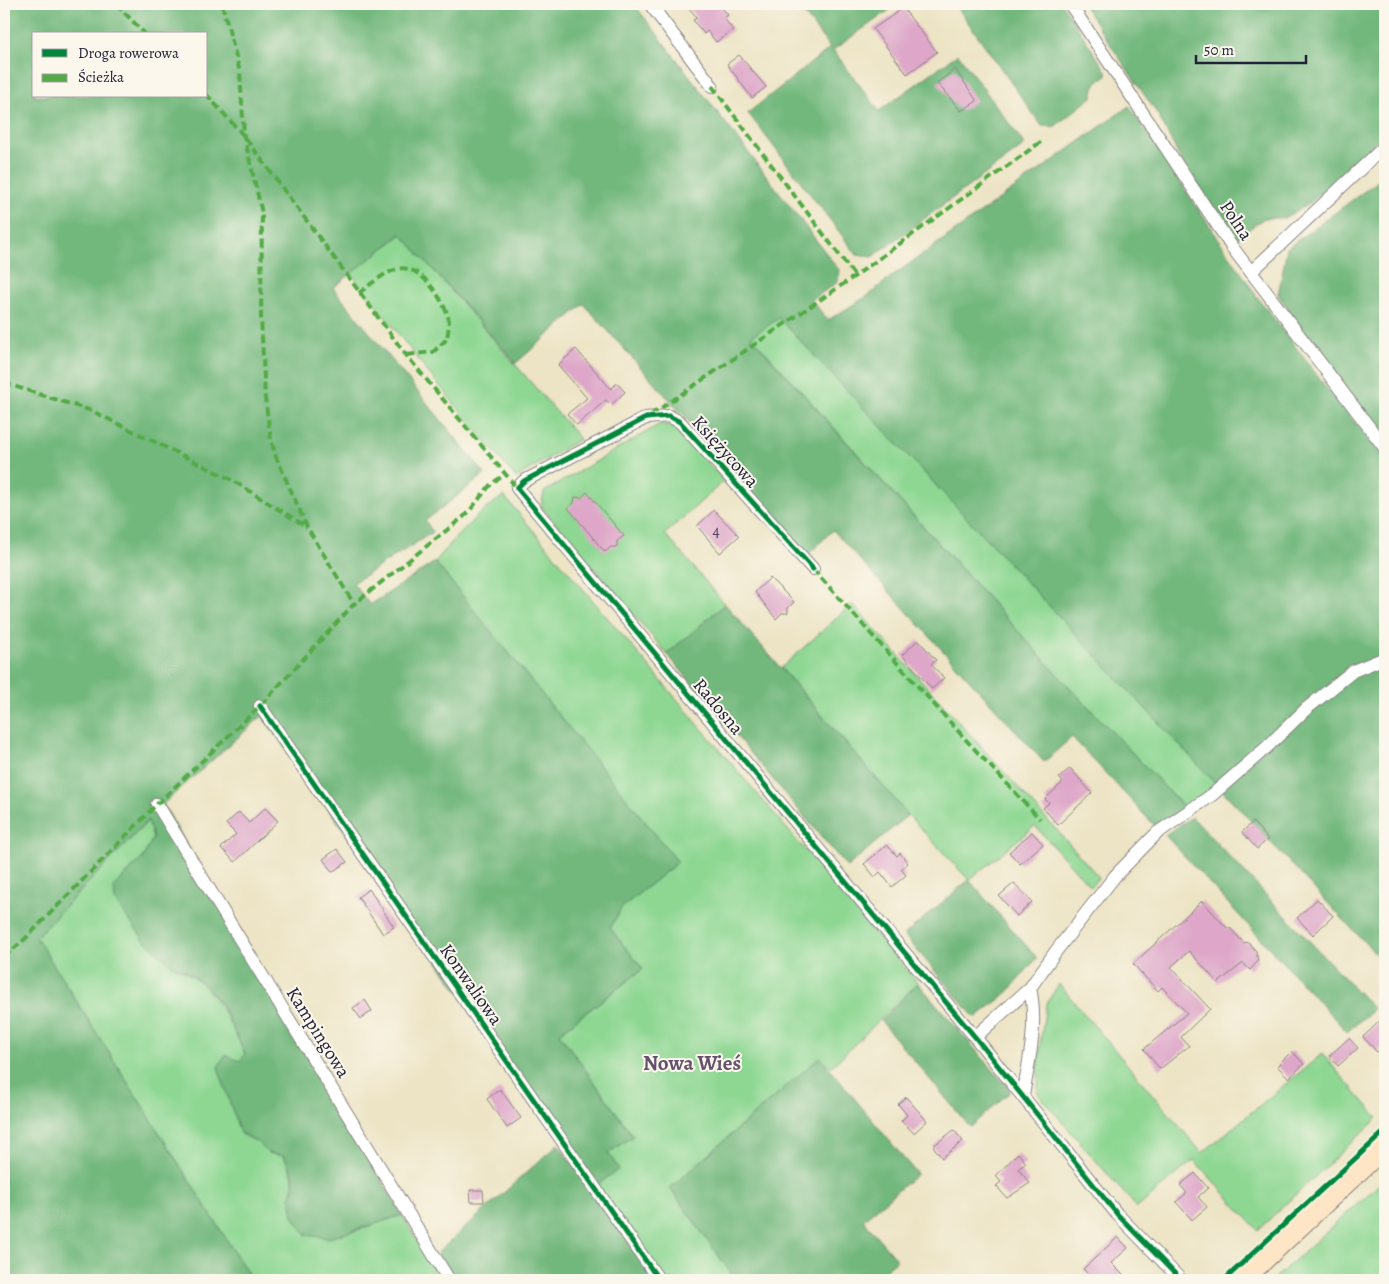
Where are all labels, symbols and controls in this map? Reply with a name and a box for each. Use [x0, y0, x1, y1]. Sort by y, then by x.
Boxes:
legend [32, 32, 208, 98]
scale bar [1196, 32, 1306, 64]
text: 50 m [1204, 40, 1234, 60]
text: Droga rowerowa [78, 43, 179, 63]
text: Ścieżka [78, 67, 124, 87]
street label: Polna [1213, 195, 1259, 246]
street label: Księżycowa [686, 410, 765, 494]
house number: 4 [712, 520, 720, 542]
street label: Radosna [687, 673, 750, 741]
street label: Konwaliowa [434, 939, 509, 1031]
street label: Kampingowa [280, 982, 356, 1083]
district label: Nowa Wieś [643, 1049, 741, 1077]

